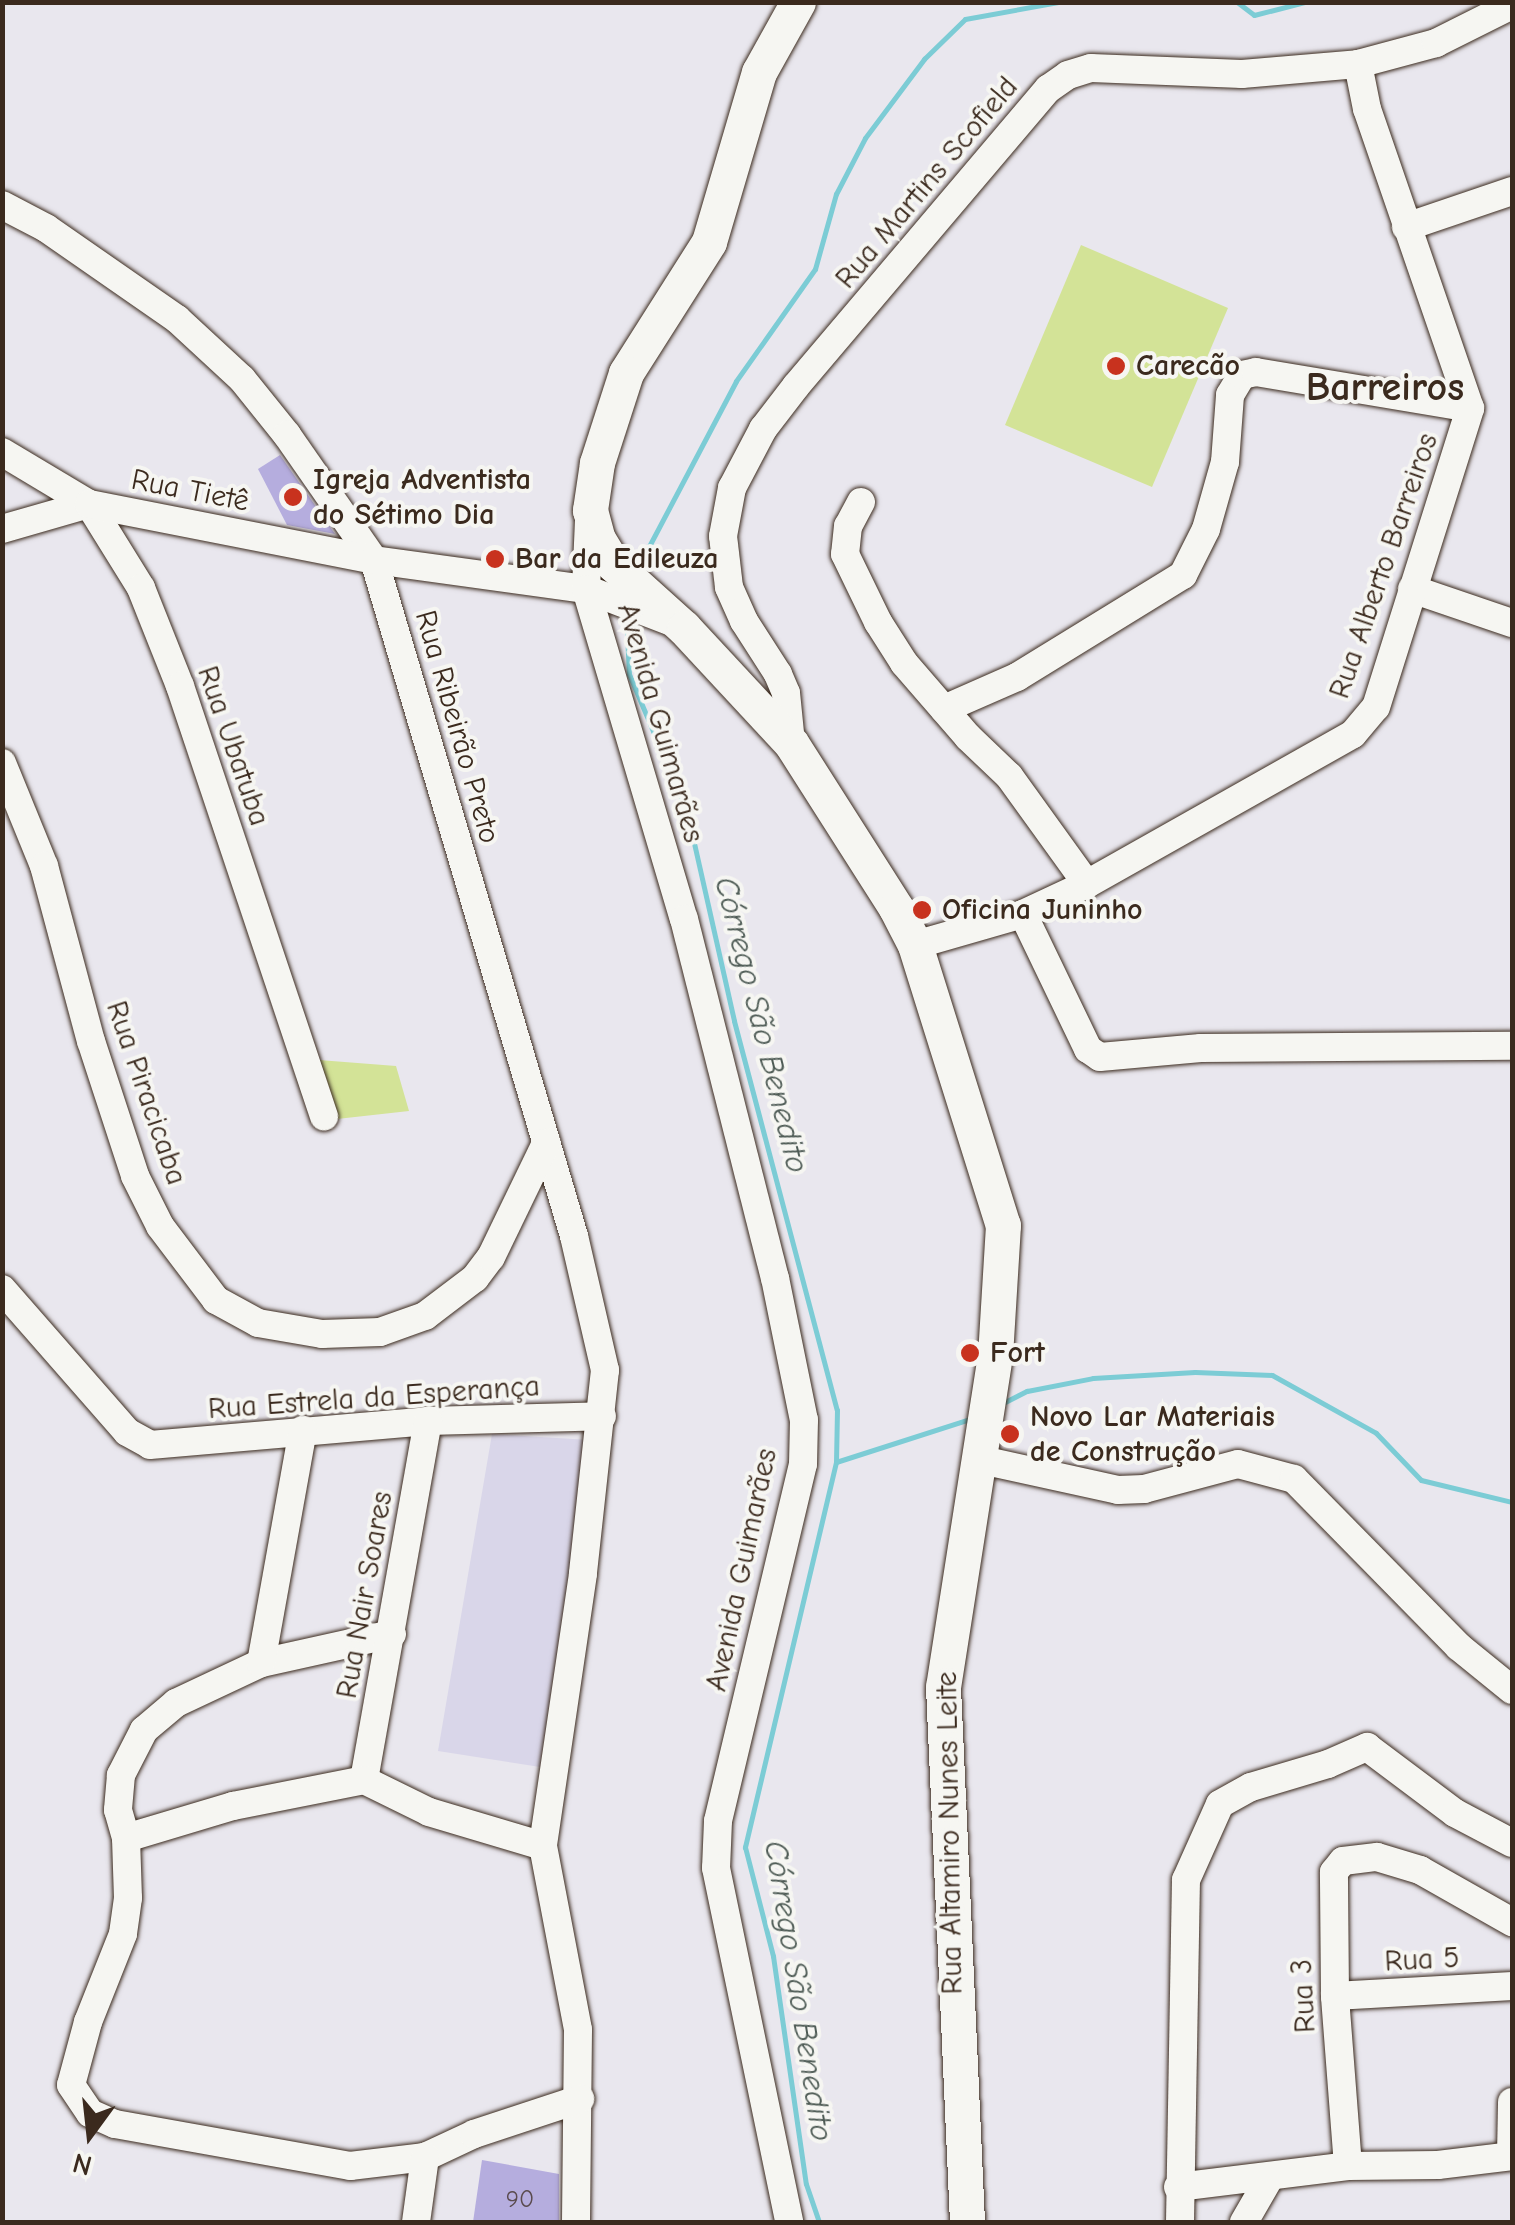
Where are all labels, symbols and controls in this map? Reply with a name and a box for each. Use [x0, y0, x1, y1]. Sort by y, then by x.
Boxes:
street label: Rua Martins Scofield [828, 70, 1026, 296]
place label: Carecão [1136, 348, 1240, 384]
marker: Carecão [1105, 355, 1127, 377]
district label: Barreiros [1306, 363, 1464, 411]
street label: Rua Alberto Barreiros [1322, 429, 1446, 703]
street label: Rua Tietê [128, 462, 252, 520]
place label: Igreja Adventista do Sétimo Dia [313, 462, 531, 532]
marker: Igreja Adventista do Sétimo Dia [282, 486, 304, 508]
place label: Bar da Edileuza [515, 541, 719, 577]
marker: Bar da Edileuza [484, 548, 506, 570]
street label: Avenida Guimarães [609, 599, 711, 847]
street label: Rua Ribeirão Preto [407, 606, 507, 848]
street label: Rua Ubatuba [189, 661, 277, 831]
water label: Córrego São Benedito [706, 873, 816, 1177]
place label: Oficina Juninho [942, 892, 1143, 928]
marker: Oficina Juninho [911, 899, 933, 921]
street label: Rua Piracicaba [98, 996, 194, 1190]
place label: Fort [990, 1335, 1045, 1371]
marker: Fort [959, 1342, 981, 1364]
street label: Rua Estrela da Esperança [207, 1368, 541, 1428]
place label: Novo Lar Materiais de Construção [1030, 1399, 1275, 1470]
marker: Novo Lar Materiais de Construção [999, 1423, 1021, 1445]
street label: Avenida Guimarães [699, 1445, 785, 1695]
street label: Rua Nair Soares [329, 1489, 401, 1701]
street label: Rua Altamiro Nunes Leite [929, 1671, 971, 1995]
water label: Córrego São Benedito [755, 1838, 841, 2144]
street label: Rua 5 [1384, 1940, 1460, 1980]
street label: Rua 3 [1284, 1958, 1324, 2034]
north arrow [40, 2085, 140, 2185]
text: N [69, 2146, 95, 2182]
house number: 90 [506, 2184, 534, 2214]

